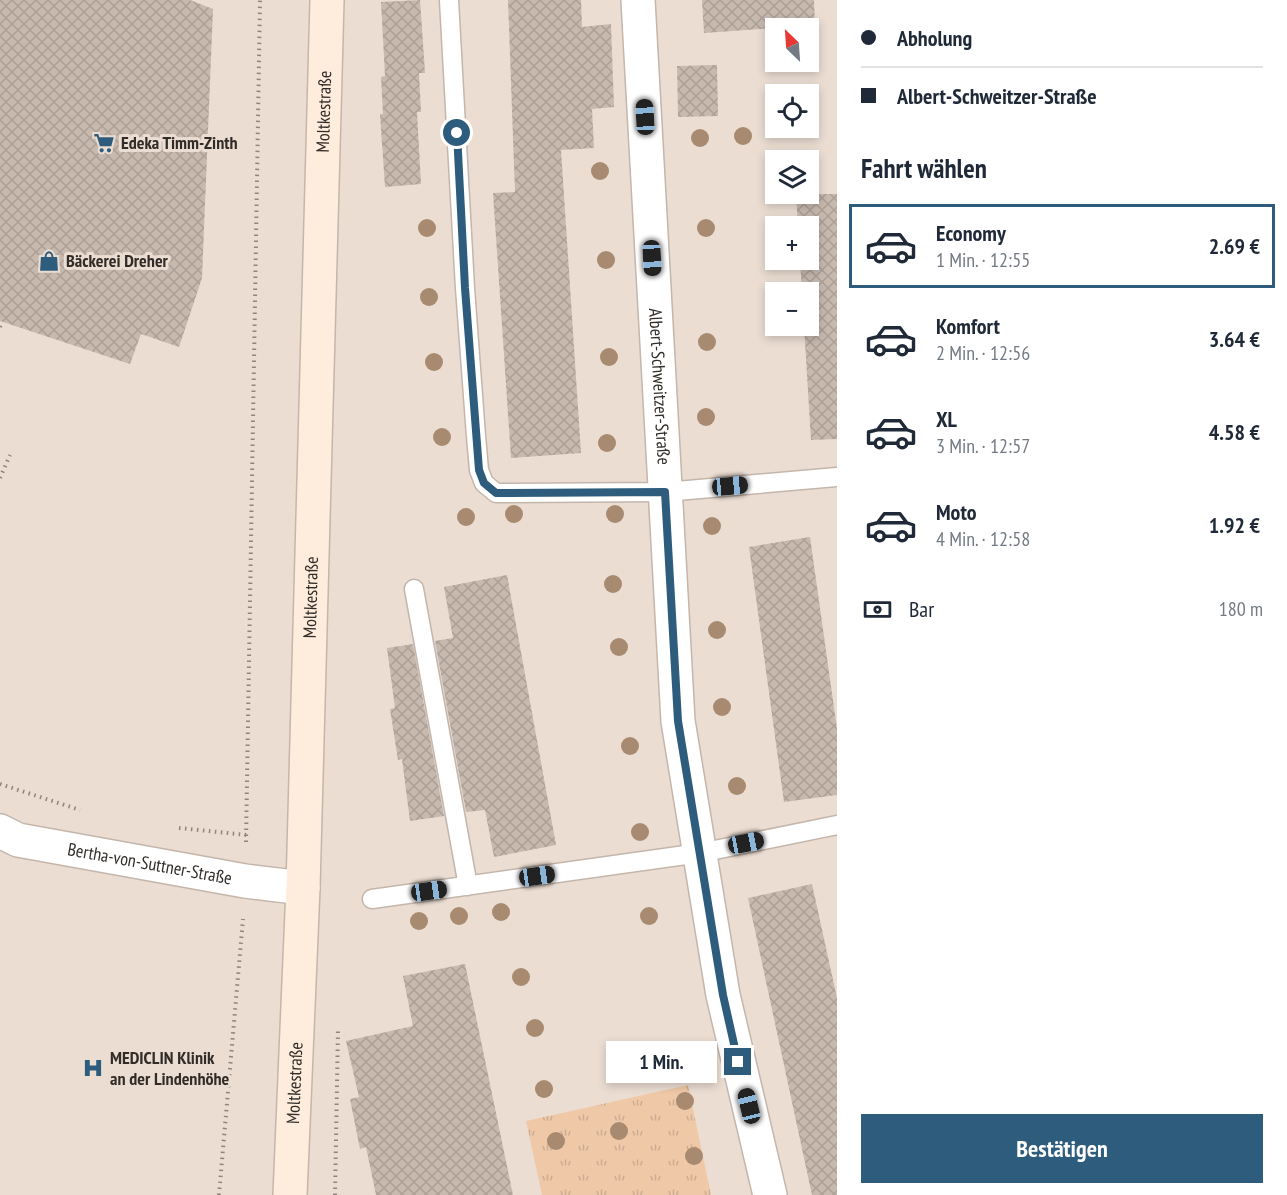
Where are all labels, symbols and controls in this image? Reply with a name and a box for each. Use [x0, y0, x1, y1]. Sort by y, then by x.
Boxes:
north arrow [765, 18, 819, 72]
map controls [765, 18, 819, 336]
text: Abholung [897, 24, 972, 52]
street label: Moltkestraße [311, 70, 336, 153]
text: Albert-Schweitzer-Straße [897, 82, 1097, 110]
button: locate [765, 84, 819, 138]
car [635, 99, 655, 135]
route start [443, 119, 470, 146]
supermarket icon: Edeka Timm-Zinth [92, 131, 116, 155]
place label: Edeka Timm-Zinth [121, 131, 238, 154]
button: layers [765, 150, 819, 204]
text: Fahrt wählen [861, 151, 987, 185]
button: + [765, 216, 819, 270]
icon: car [864, 219, 918, 273]
text: Economy [936, 219, 1006, 247]
text: 2.69 € [1209, 232, 1260, 260]
car [642, 240, 662, 276]
text: 1 Min. · 12:55 [936, 247, 1030, 273]
shop icon: Bäckerei Dreher [37, 249, 61, 273]
place label: Bäckerei Dreher [66, 249, 169, 272]
button: − [765, 282, 819, 336]
street label: Albert-Schweitzer-Straße [644, 307, 676, 465]
icon: car [864, 312, 918, 366]
text: Komfort [936, 312, 1000, 340]
text: 3.64 € [1209, 325, 1260, 353]
text: 2 Min. · 12:56 [936, 340, 1030, 366]
icon: car [864, 405, 918, 459]
text: XL [936, 405, 957, 433]
text: 4.58 € [1209, 418, 1260, 446]
text: 3 Min. · 12:57 [936, 433, 1030, 459]
car [711, 475, 749, 497]
icon: car [864, 498, 918, 552]
text: Moto [936, 498, 977, 526]
text: 1.92 € [1209, 511, 1260, 539]
text: 4 Min. · 12:58 [936, 526, 1030, 552]
street label: Moltkestraße [298, 556, 323, 639]
icon: cash [861, 593, 894, 626]
text: Bar [909, 595, 934, 623]
text: 180 m [1219, 596, 1263, 622]
car [727, 831, 765, 855]
street label: Bertha-von-Suttner-Straße [66, 837, 234, 889]
car [518, 865, 556, 887]
car [410, 880, 448, 902]
callout: 1 Min. [606, 1041, 717, 1083]
street label: Moltkestraße [281, 1042, 307, 1125]
place label: MEDICLIN Klinik an der Lindenhöhe [110, 1046, 230, 1090]
route end [724, 1048, 751, 1075]
text: 1 Min. [639, 1049, 684, 1075]
hospital icon: MEDICLIN Klinik an der Lindenhöhe [81, 1056, 105, 1080]
car [736, 1086, 762, 1126]
button: Bestätigen [861, 1114, 1263, 1183]

